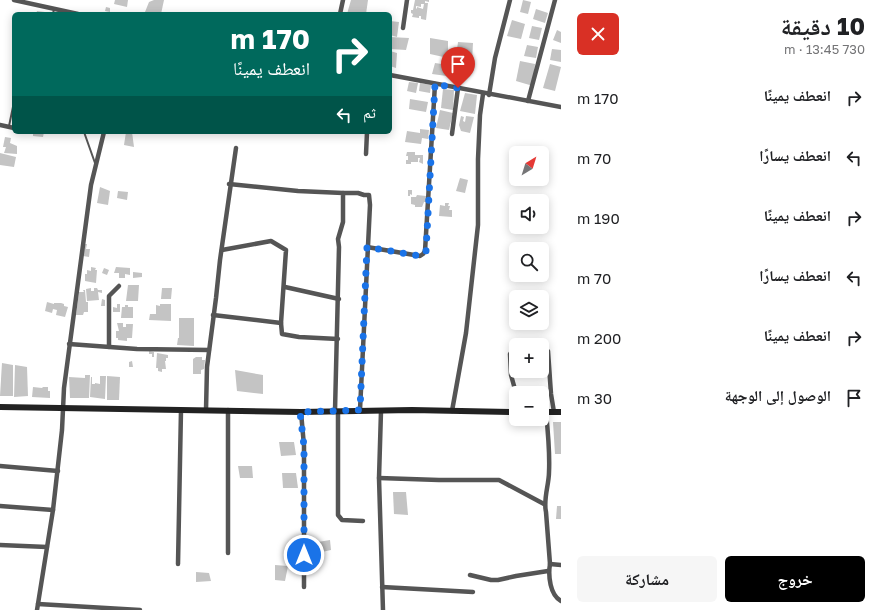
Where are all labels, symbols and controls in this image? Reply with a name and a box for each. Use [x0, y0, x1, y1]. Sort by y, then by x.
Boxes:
text: 10 دقيقة [781, 11, 865, 40]
button: close [577, 13, 619, 55]
text: 170 m [231, 22, 310, 55]
icon: right [324, 28, 376, 80]
text: 730 m · 13:45 [784, 41, 865, 57]
pin [441, 47, 475, 88]
icon: arrive [447, 53, 469, 75]
text: انعطف يمينًا [233, 57, 310, 79]
text: انعطف يمينًا [764, 86, 831, 104]
icon: right [843, 87, 865, 109]
text: 170 m [577, 89, 619, 107]
text: ثم [363, 103, 376, 121]
icon: left [333, 104, 355, 126]
north arrow [509, 146, 549, 186]
map controls [509, 146, 549, 426]
text: انعطف يسارًا [759, 146, 831, 164]
icon: left [843, 147, 865, 169]
text: 70 m [577, 149, 611, 167]
button: sound [509, 194, 549, 234]
text: انعطف يمينًا [764, 206, 831, 224]
icon: right [843, 207, 865, 229]
text: 190 m [577, 209, 620, 227]
button: search [509, 242, 549, 282]
text: انعطف يسارًا [759, 266, 831, 284]
icon: left [843, 267, 865, 289]
text: 70 m [577, 269, 611, 287]
button: layers [509, 290, 549, 330]
text: انعطف يمينًا [764, 326, 831, 344]
icon: right [843, 327, 865, 349]
text: 200 m [577, 329, 621, 347]
button: + [509, 338, 549, 378]
button: − [509, 386, 549, 426]
text: الوصول إلى الوجهة [725, 386, 831, 404]
icon: arrive [843, 387, 865, 409]
text: 30 m [577, 389, 612, 407]
position arrow [283, 534, 325, 576]
button: مشاركة [577, 556, 717, 602]
button: خروج [725, 556, 865, 602]

